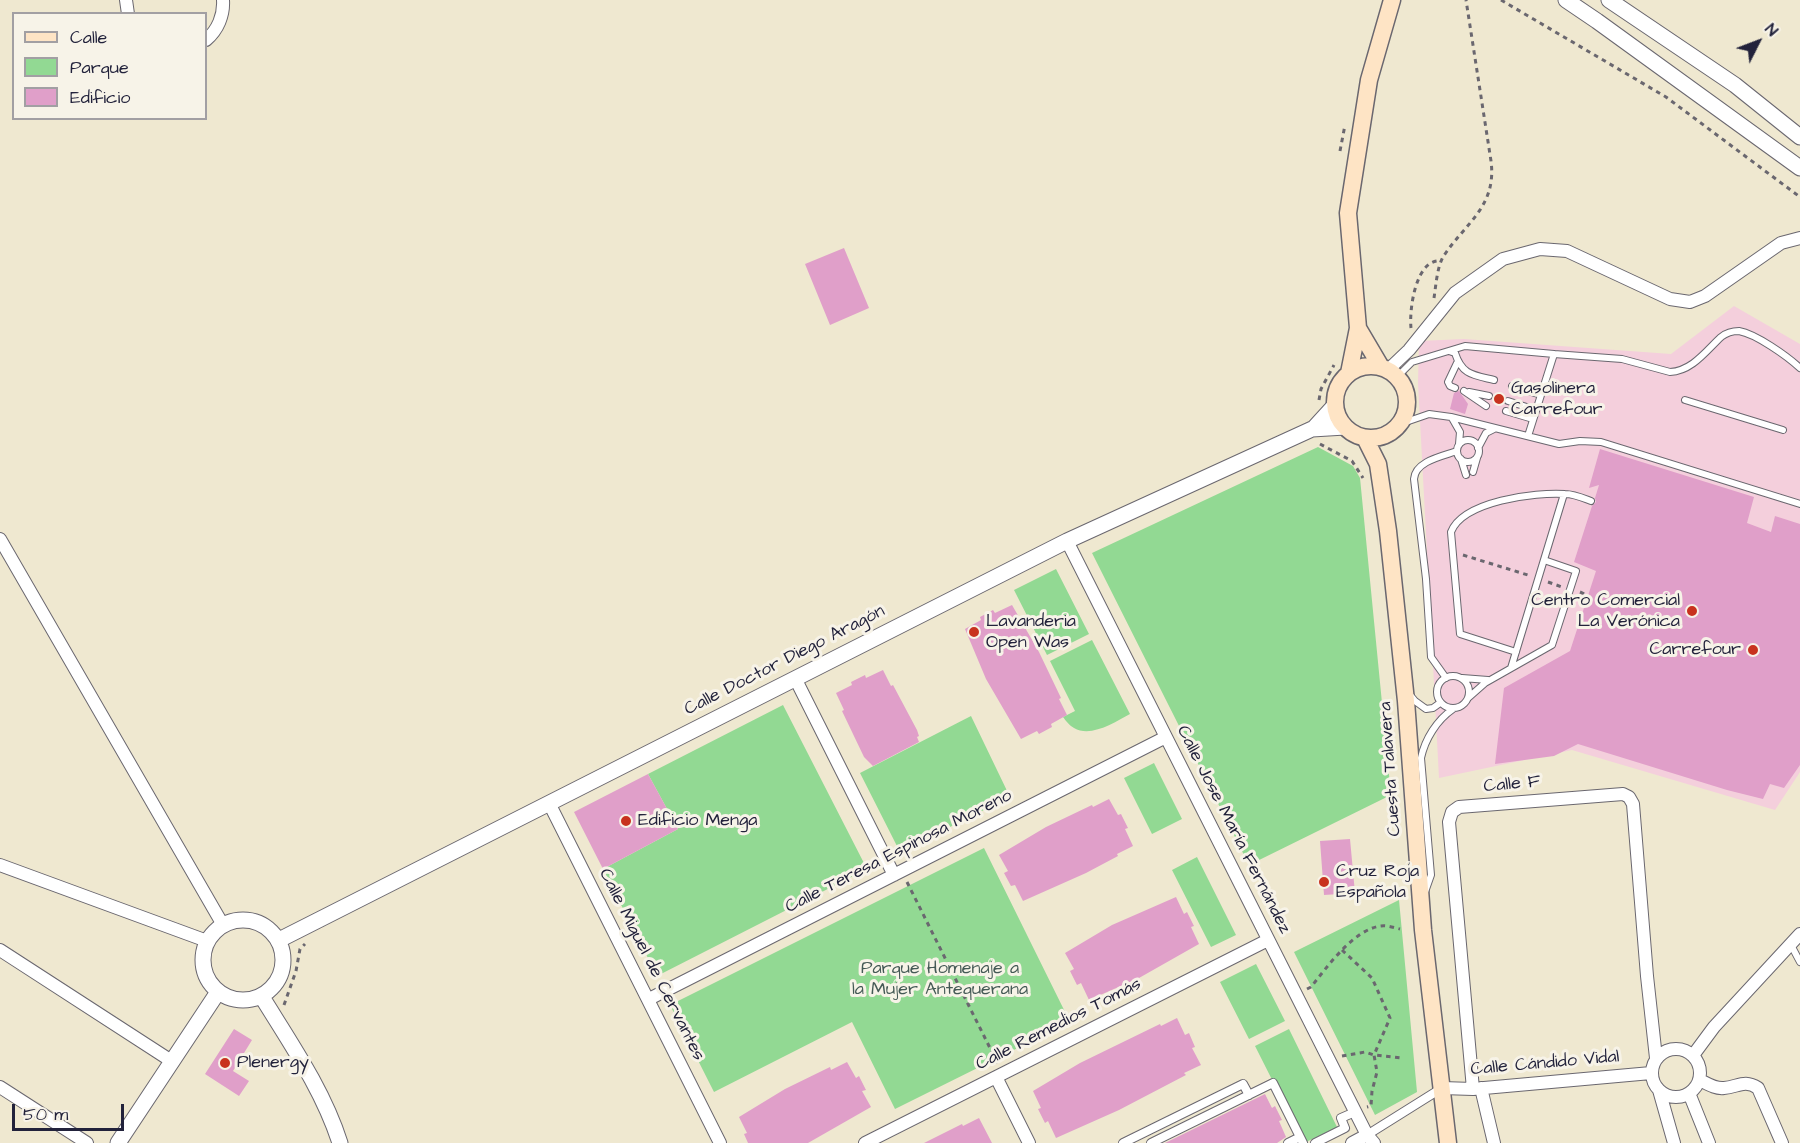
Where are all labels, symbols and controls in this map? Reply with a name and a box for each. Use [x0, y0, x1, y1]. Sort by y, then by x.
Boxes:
legend [12, 12, 207, 120]
north arrow [1728, 12, 1788, 72]
text: N [1760, 19, 1783, 41]
text: Calle [70, 25, 107, 50]
text: Parque [70, 55, 129, 80]
text: Edificio [70, 85, 130, 110]
place label: Gasolinera Carrefour [1511, 378, 1602, 420]
marker: Gasolinera Carrefour [1492, 392, 1506, 406]
place label: Centro Comercial La Verónica [1531, 590, 1680, 632]
street label: Calle Doctor Diego Aragón [681, 601, 889, 721]
marker: Centro Comercial La Verónica [1685, 604, 1699, 618]
place label: Lavanderia Open Was [986, 611, 1076, 654]
marker: Lavanderia Open Was [967, 625, 981, 639]
place label: Carrefour [1650, 639, 1741, 661]
marker: Carrefour [1746, 643, 1760, 657]
street label: Cuesta Talavera [1376, 701, 1406, 837]
street label: Calle Jose María Fernández [1171, 722, 1295, 938]
street label: Calle F [1483, 772, 1541, 798]
street label: Calle Teresa Espinosa Moreno [782, 785, 1016, 919]
place label: Edificio Menga [638, 810, 758, 832]
marker: Edificio Menga [619, 814, 633, 828]
place label: Cruz Roja Española [1336, 861, 1419, 904]
street label: Calle Miguel de Cervantes [593, 865, 709, 1065]
marker: Cruz Roja Española [1317, 875, 1331, 889]
park label: Parque Homenaje a la Mujer Antequerana [852, 958, 1028, 1000]
street label: Calle Remedios Tomás [973, 974, 1145, 1076]
street label: Calle Cándido Vidal [1470, 1047, 1620, 1081]
place label: Plenergy [237, 1052, 309, 1074]
marker: Plenergy [218, 1056, 232, 1070]
scale bar [15, 1092, 128, 1130]
text: 50 m [23, 1102, 68, 1127]

